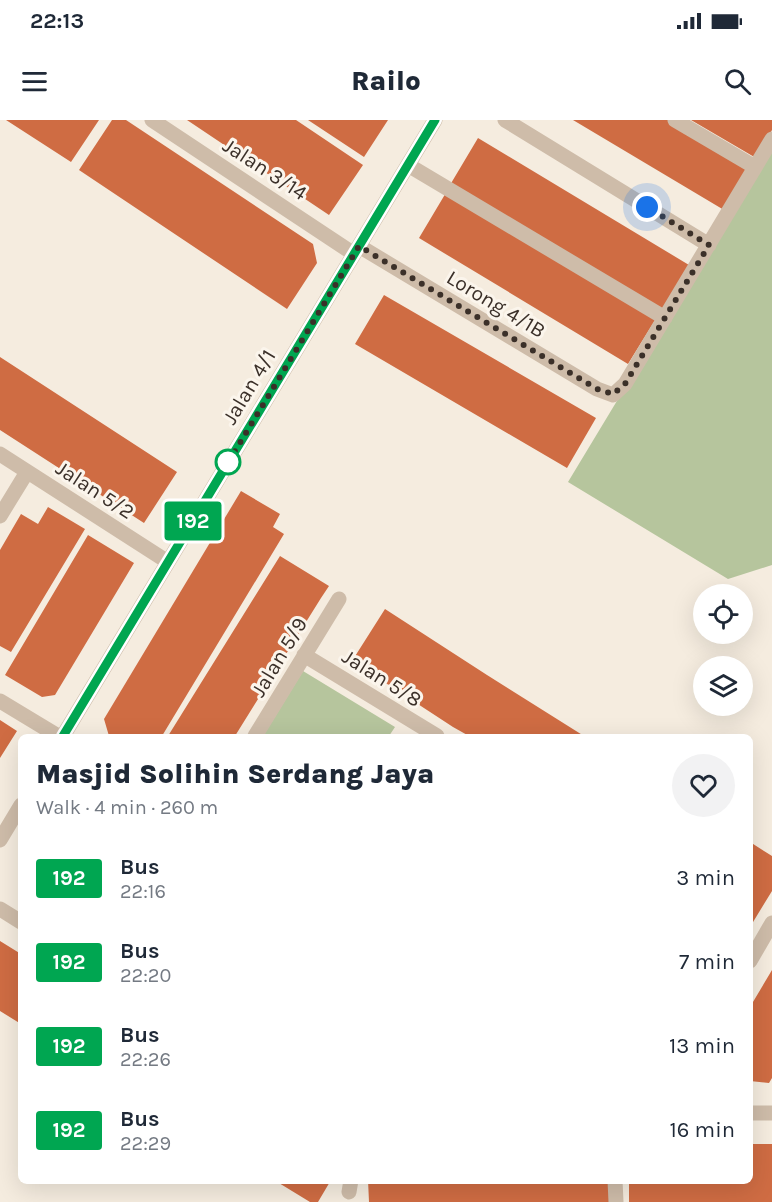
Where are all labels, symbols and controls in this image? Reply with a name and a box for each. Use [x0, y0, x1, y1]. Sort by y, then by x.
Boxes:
text: 22:13 [30, 8, 84, 34]
icon: menu [18, 65, 51, 98]
text: Railo [351, 65, 421, 97]
icon: search [721, 65, 754, 98]
street label: Jalan 3/14 [219, 133, 312, 205]
your location [632, 192, 662, 222]
street label: Lorong 4/1B [442, 265, 550, 343]
street label: Jalan 4/1 [217, 345, 281, 429]
unlabelled marker [215, 449, 241, 475]
street label: Jalan 5/2 [51, 456, 139, 524]
line badge: 192 [158, 502, 228, 540]
text: 192 [176, 509, 210, 533]
map controls [693, 584, 753, 716]
button: locate [693, 584, 753, 644]
street label: Jalan 5/9 [246, 613, 312, 701]
street label: Jalan 5/8 [338, 644, 426, 712]
button: layers [693, 656, 753, 716]
button: heart [672, 754, 735, 817]
text: Masjid Solihin Serdang Jaya [36, 757, 434, 790]
text: Walk · 4 min · 260 m [36, 796, 218, 819]
text: Bus [120, 854, 160, 880]
text: 3 min [676, 865, 735, 891]
text: 192 [52, 866, 86, 890]
text: 22:16 [120, 880, 166, 903]
text: Bus [120, 938, 160, 964]
text: 7 min [679, 949, 735, 975]
text: 192 [52, 950, 86, 974]
text: 22:20 [120, 964, 171, 987]
text: Bus [120, 1022, 160, 1048]
text: 13 min [669, 1033, 735, 1059]
text: 192 [52, 1034, 86, 1058]
text: 22:26 [120, 1048, 171, 1071]
text: Bus [120, 1106, 160, 1132]
text: 16 min [669, 1117, 735, 1143]
text: 192 [52, 1118, 86, 1142]
text: 22:29 [120, 1132, 171, 1155]

